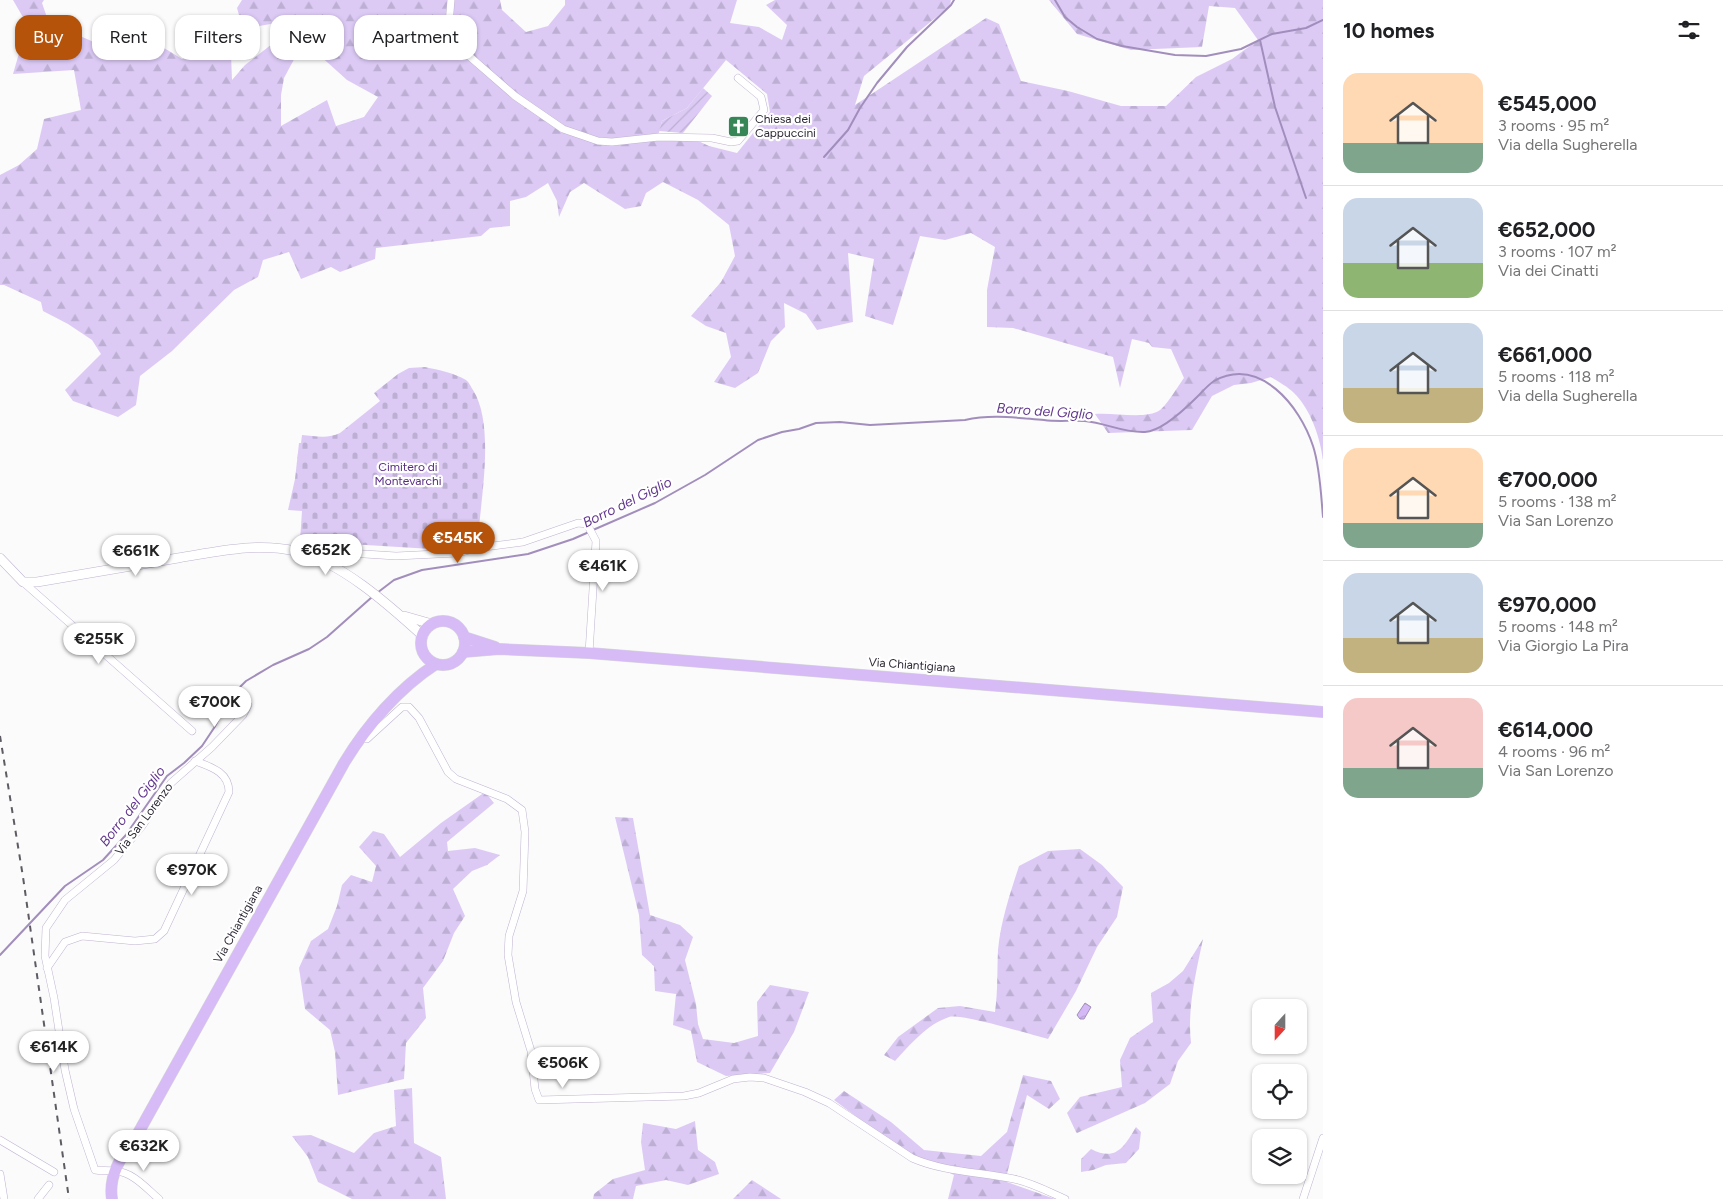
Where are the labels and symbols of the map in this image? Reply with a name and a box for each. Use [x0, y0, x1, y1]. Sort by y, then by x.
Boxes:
place label: Chiesa dei Cappuccini [755, 112, 816, 140]
church icon: Chiesa dei Cappuccini [727, 114, 751, 138]
water label: Borro del Giglio [996, 400, 1094, 423]
park label: Cimitero di Montevarchi [375, 460, 441, 488]
water label: Borro del Giglio [580, 474, 674, 531]
pin: €545K [423, 522, 493, 564]
pin: €661K [101, 534, 171, 577]
pin: €652K [291, 534, 361, 576]
pin: €461K [568, 550, 638, 592]
pin: €255K [64, 622, 134, 665]
street label: Via Chiantigiana [868, 655, 956, 675]
pin: €700K [180, 686, 250, 728]
water label: Borro del Giglio [96, 763, 169, 850]
street label: Via San Lorenzo [112, 780, 176, 858]
pin: €970K [157, 854, 227, 896]
street label: Via Chiantigiana [211, 882, 265, 966]
north arrow [1252, 999, 1308, 1054]
pin: €614K [19, 1030, 89, 1073]
pin: €506K [528, 1046, 598, 1089]
pin: €632K [109, 1130, 179, 1172]

